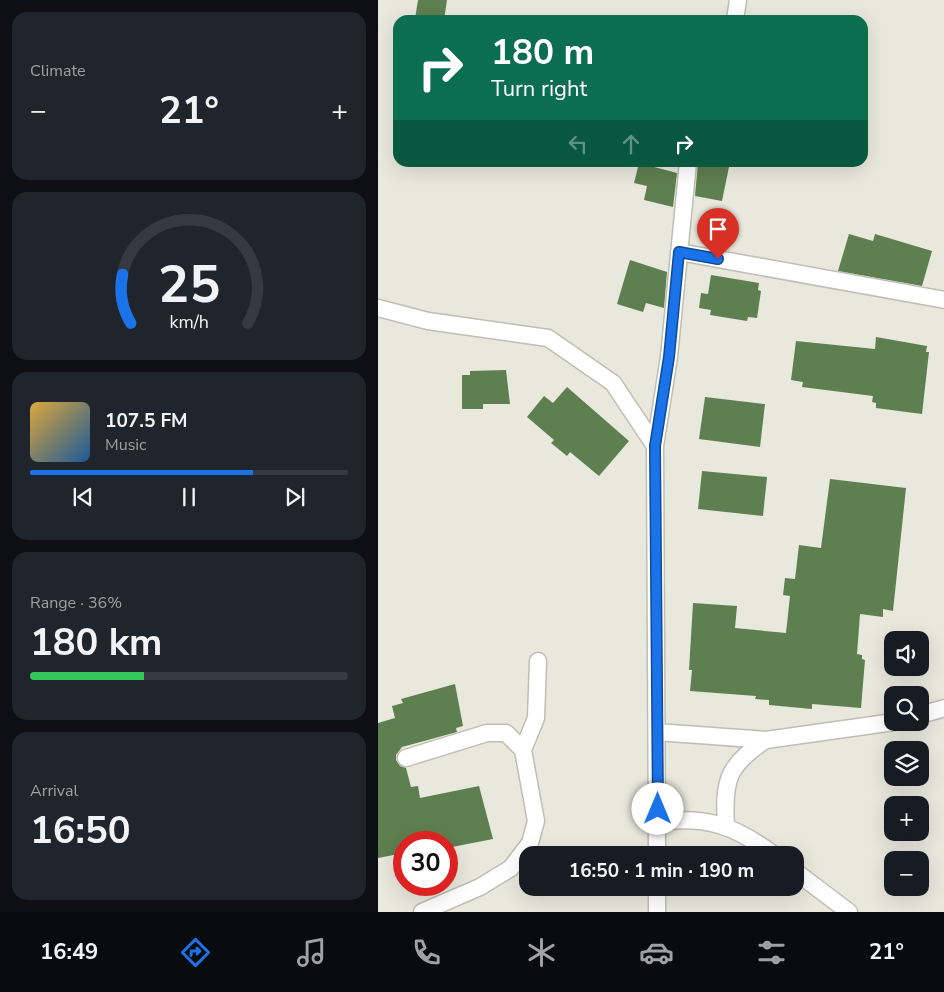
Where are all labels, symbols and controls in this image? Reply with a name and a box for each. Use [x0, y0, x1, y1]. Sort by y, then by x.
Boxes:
text: 180 m [491, 29, 594, 76]
icon: right [408, 35, 473, 100]
text: Climate [30, 60, 85, 82]
text: Turn right [491, 74, 587, 104]
text: 21° [159, 85, 219, 136]
text: − [30, 92, 47, 130]
text: + [331, 92, 348, 130]
icon: left [564, 130, 592, 158]
icon: ahead [617, 130, 645, 158]
icon: right [670, 130, 698, 158]
pin [697, 208, 739, 259]
icon: arrive [704, 215, 732, 243]
text: 25 [158, 249, 220, 320]
text: km/h [169, 310, 209, 334]
text: 107.5 FM [105, 408, 188, 434]
text: Music [105, 434, 146, 456]
icon: previous [69, 483, 97, 511]
icon: pause [175, 483, 203, 511]
icon: next [281, 483, 309, 511]
text: Range · 36% [30, 592, 122, 614]
text: 180 km [30, 617, 162, 668]
map controls [884, 631, 929, 896]
button: sound [884, 631, 929, 676]
button: search [884, 686, 929, 731]
button: layers [884, 741, 929, 786]
text: Arrival [30, 780, 78, 802]
position arrow [631, 782, 683, 834]
button: + [884, 796, 929, 841]
text: 16:50 [30, 805, 131, 856]
speed limit sign: 30 [393, 831, 458, 896]
button: − [884, 851, 929, 896]
text: 16:50 · 1 min · 190 m [569, 858, 754, 884]
icon: directions [178, 935, 213, 970]
icon: music [294, 935, 329, 970]
icon: phone [409, 935, 444, 970]
icon: climate [524, 935, 559, 970]
icon: car [639, 935, 674, 970]
icon: filters [754, 935, 789, 970]
text: 16:49 [40, 937, 98, 967]
text: 21° [869, 937, 904, 967]

